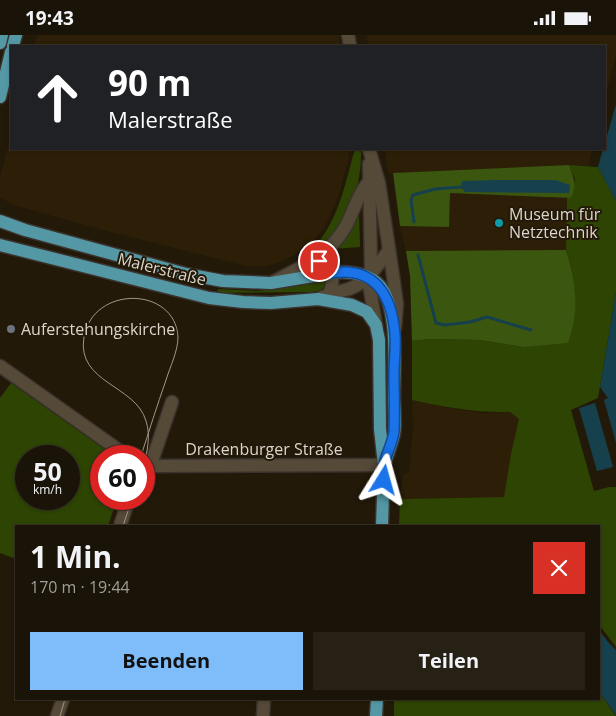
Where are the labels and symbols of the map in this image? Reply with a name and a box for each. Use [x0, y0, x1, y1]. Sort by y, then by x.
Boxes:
place label: Museum für Netztechnik [509, 203, 601, 243]
marker: Museum für Netztechnik [493, 217, 505, 229]
pin [298, 240, 340, 282]
street label: Malerstraße [115, 247, 209, 291]
place label: Auferstehungskirche [21, 318, 175, 340]
marker: Auferstehungskirche [5, 323, 17, 335]
street label: Drakenburger Straße [185, 438, 343, 460]
speed limit sign: 60 [90, 445, 155, 510]
position arrow [357, 453, 409, 505]

